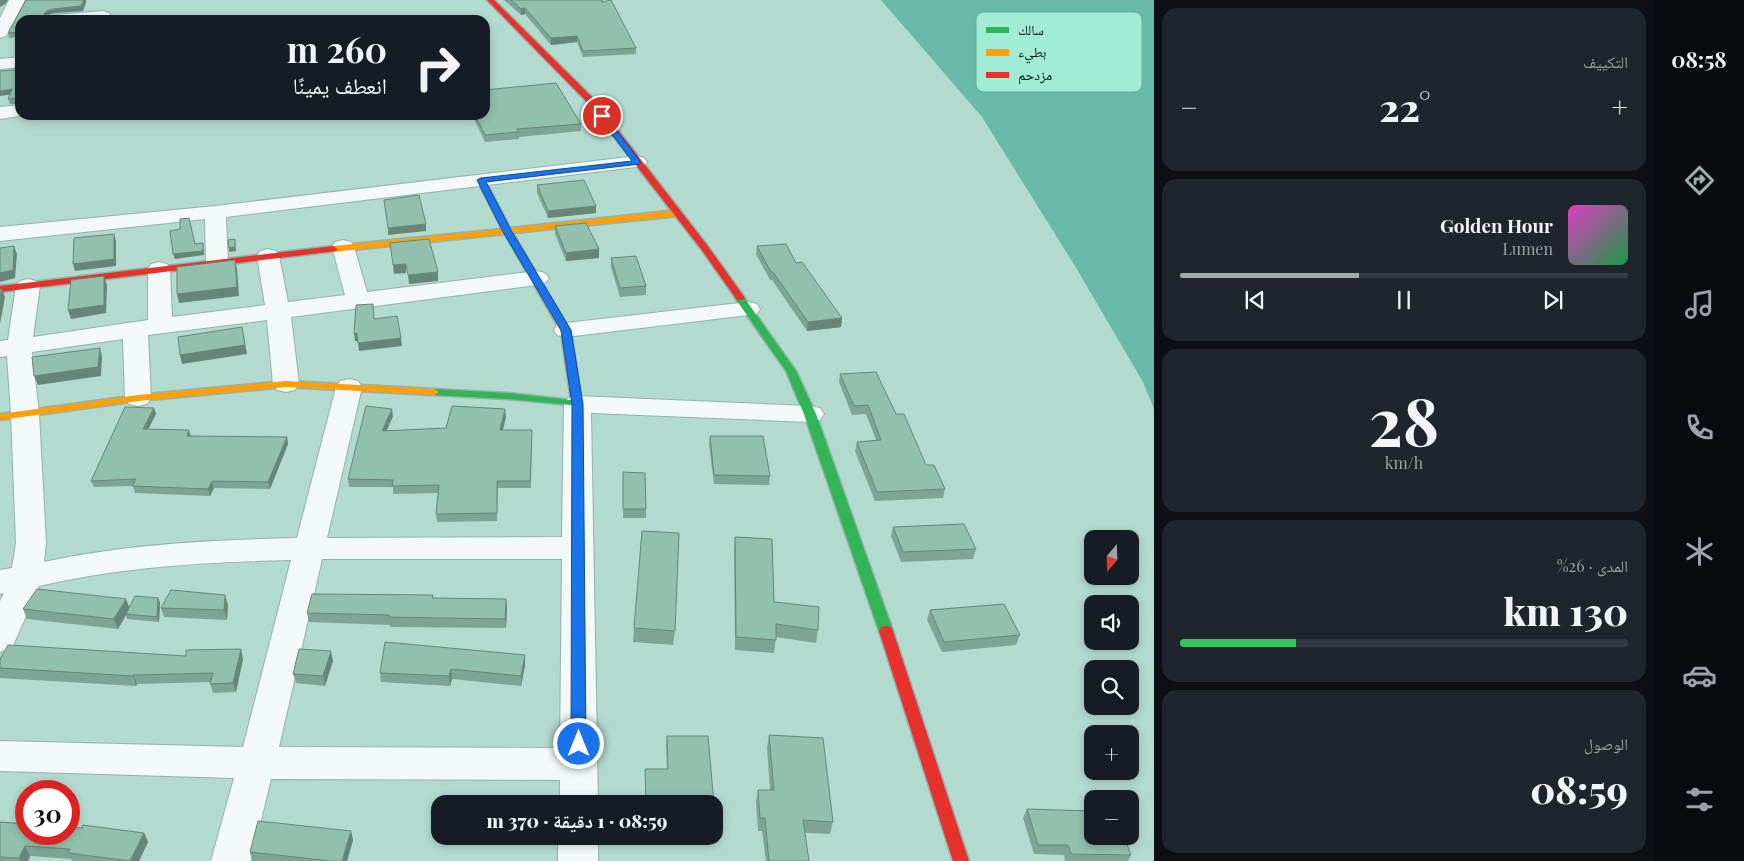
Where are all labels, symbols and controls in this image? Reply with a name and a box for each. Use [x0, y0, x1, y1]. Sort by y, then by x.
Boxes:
legend [976, 12, 1142, 92]
text: سالك [1018, 20, 1044, 39]
text: 260 m [287, 25, 387, 72]
icon: right [405, 35, 470, 100]
text: بطيء [1018, 42, 1047, 64]
text: 08:58 [1671, 44, 1727, 74]
text: التكييف [1583, 51, 1628, 72]
text: مزدحم [1018, 65, 1052, 85]
text: انعطف يمينًا [293, 70, 387, 100]
text: 22° [1379, 81, 1431, 132]
text: − [1180, 88, 1198, 125]
text: + [1612, 88, 1628, 125]
pin [581, 95, 623, 137]
icon: arrive [588, 102, 616, 130]
icon: directions [1682, 163, 1717, 198]
text: Golden Hour [1440, 212, 1553, 238]
text: Lumen [1502, 238, 1553, 259]
icon: previous [1241, 286, 1269, 314]
icon: pause [1390, 286, 1418, 314]
icon: next [1539, 286, 1567, 314]
icon: music [1682, 287, 1717, 322]
text: 28 [1369, 376, 1439, 462]
icon: phone [1682, 410, 1717, 445]
text: km/h [1385, 452, 1423, 473]
north arrow [1084, 530, 1139, 585]
map controls [1084, 530, 1139, 845]
icon: climate [1682, 534, 1717, 569]
text: المدى · 26% [1557, 555, 1628, 576]
text: 130 km [1503, 585, 1628, 636]
button: sound [1084, 595, 1139, 650]
icon: car [1682, 658, 1717, 693]
button: search [1084, 660, 1139, 715]
position arrow [552, 717, 604, 769]
button: + [1084, 725, 1139, 780]
text: الوصول [1584, 733, 1628, 754]
text: 08:59 [1530, 763, 1628, 814]
speed limit sign: 30 [15, 780, 80, 845]
icon: filters [1682, 782, 1717, 817]
button: − [1084, 790, 1139, 845]
text: 08:59 · 1 دقيقة · 370 m [486, 807, 668, 833]

